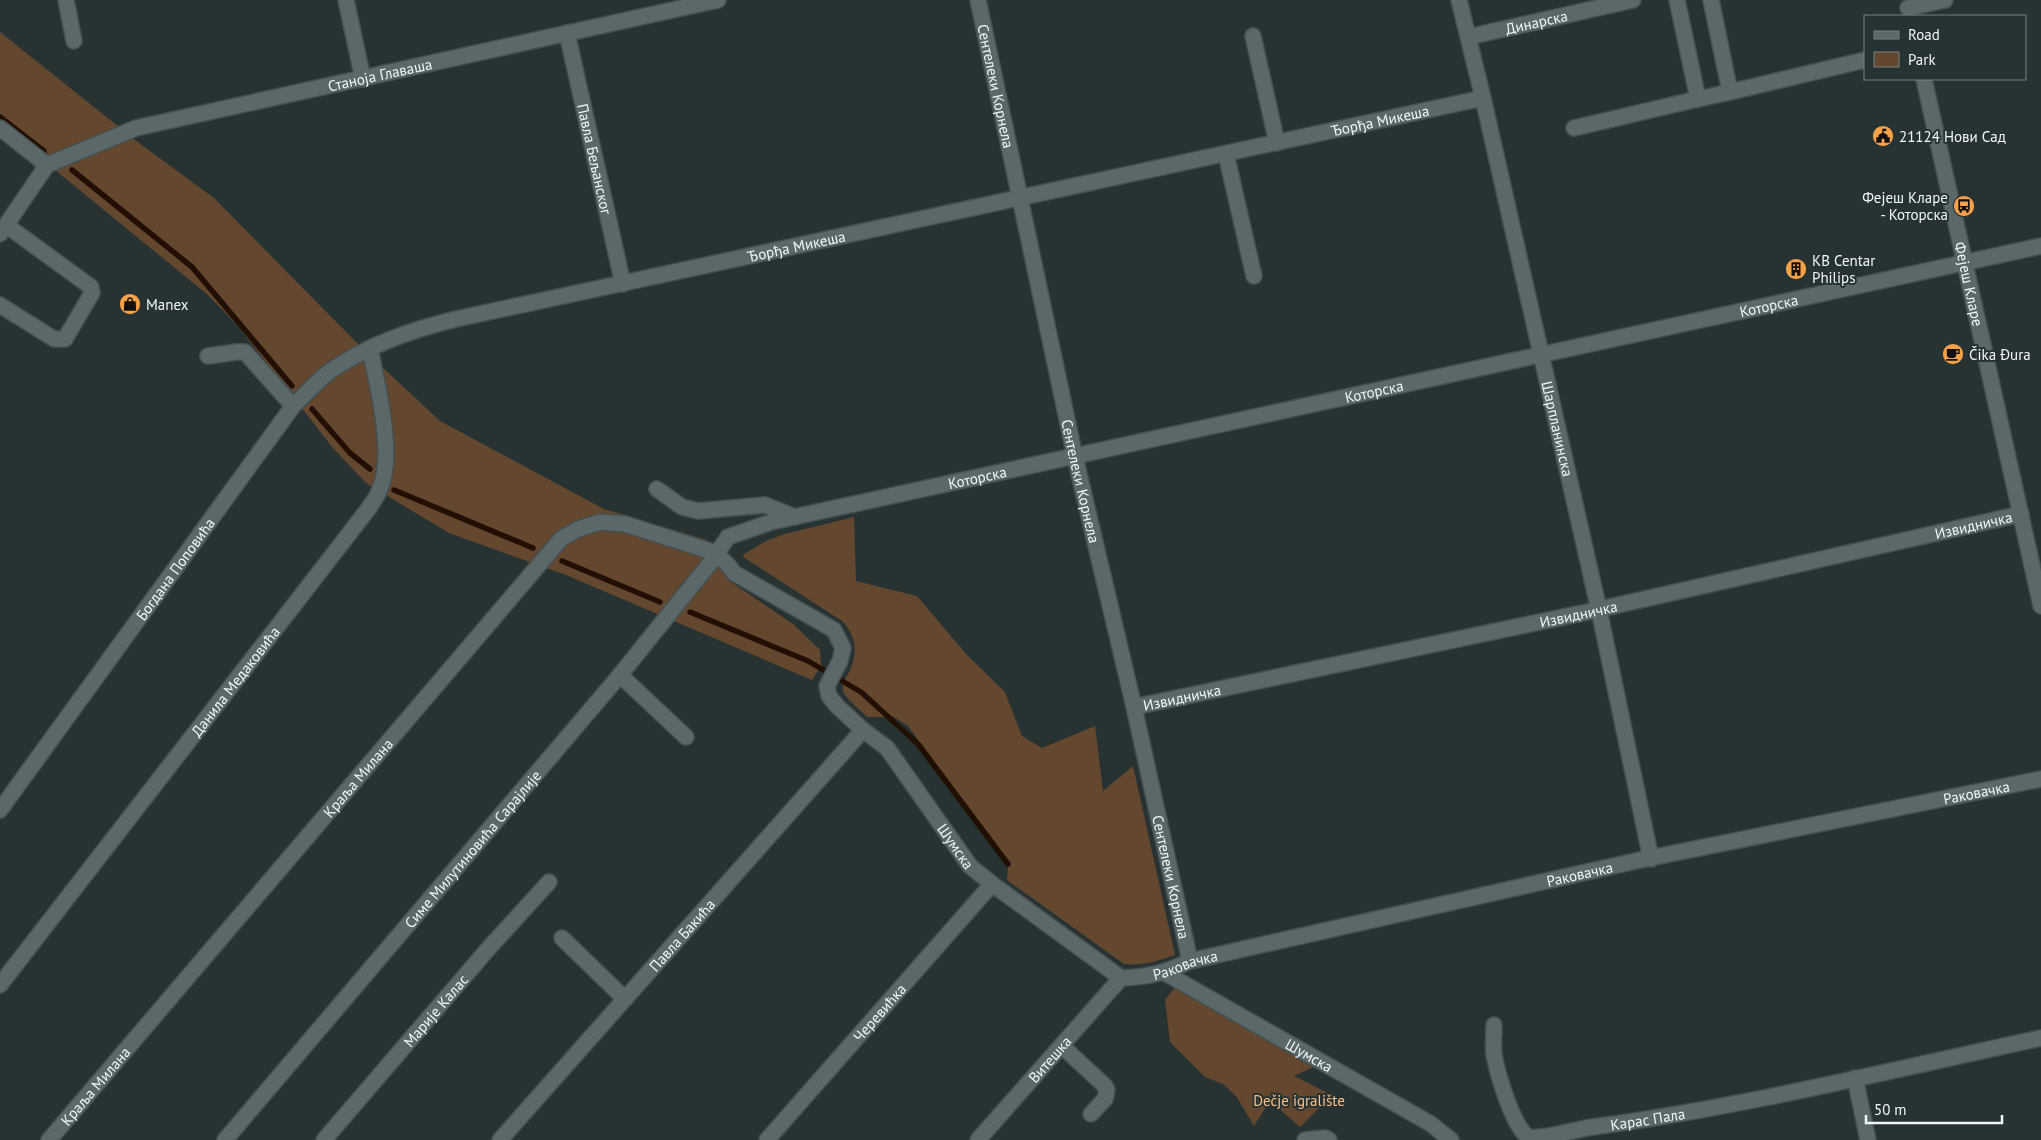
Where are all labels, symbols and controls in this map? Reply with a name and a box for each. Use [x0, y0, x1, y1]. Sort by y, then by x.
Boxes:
street label: Динарска [1503, 5, 1569, 38]
legend [1864, 15, 2026, 80]
street label: Сентелеки Корнела [974, 22, 1019, 150]
text: Road [1908, 25, 1940, 44]
text: Park [1908, 50, 1936, 69]
street label: Станоја Главаша [326, 54, 434, 95]
street label: Ђорђа Микеша [1329, 100, 1431, 140]
street label: Павла Бељанског [573, 102, 617, 217]
public building icon: 21124 Нови Сад [1871, 124, 1895, 148]
place label: 21124 Нови Сад [1899, 127, 2006, 146]
place label: Фејеш Кларе - Которска [1862, 188, 1948, 224]
bus stop icon: Фејеш Кларе - Которска [1952, 194, 1976, 218]
street label: Ђорђа Микеша [745, 226, 847, 266]
street label: Фејеш Кларе [1951, 240, 1988, 328]
place label: KB Centar Philips [1812, 251, 1875, 287]
building icon: KB Centar Philips [1784, 257, 1808, 281]
street label: Которска [1738, 290, 1800, 321]
shop icon: Manex [118, 292, 142, 316]
place label: Manex [146, 295, 189, 314]
cafe icon: Čika Đura [1941, 342, 1965, 366]
place label: Čika Đura [1969, 345, 2031, 364]
street label: Которска [1343, 375, 1405, 407]
street label: Шарпланинска [1538, 379, 1578, 478]
street label: Сентелеки Корнела [1058, 418, 1104, 545]
street label: Которска [946, 462, 1008, 493]
street label: Извидничка [1933, 507, 2014, 543]
street label: Богдана Поповића [131, 514, 218, 624]
street label: Извидничка [1538, 596, 1619, 631]
street label: Данила Медаковића [186, 622, 283, 740]
street label: Извидничка [1141, 680, 1223, 714]
street label: Краља Милана [319, 734, 397, 821]
street label: Симе Милутиновића Сарајлије [400, 766, 545, 932]
street label: Раковачка [1941, 776, 2011, 808]
street label: Сентелеки Корнела [1149, 813, 1194, 941]
street label: Шумска [934, 820, 979, 873]
street label: Раковачка [1545, 857, 1615, 890]
street label: Павла Бакића [644, 895, 719, 975]
street label: Раковачка [1151, 946, 1219, 984]
street label: Марије Калас [399, 970, 472, 1050]
street label: Черевићка [849, 979, 910, 1045]
street label: Витешка [1024, 1032, 1075, 1086]
street label: Шумска [1282, 1034, 1336, 1076]
street label: Краља Милана [56, 1043, 134, 1129]
park label: Dečje igralište [1253, 1091, 1345, 1110]
scale bar [1866, 1092, 2002, 1124]
text: 50 m [1874, 1100, 1907, 1119]
street label: Карас Пала [1609, 1103, 1686, 1134]

